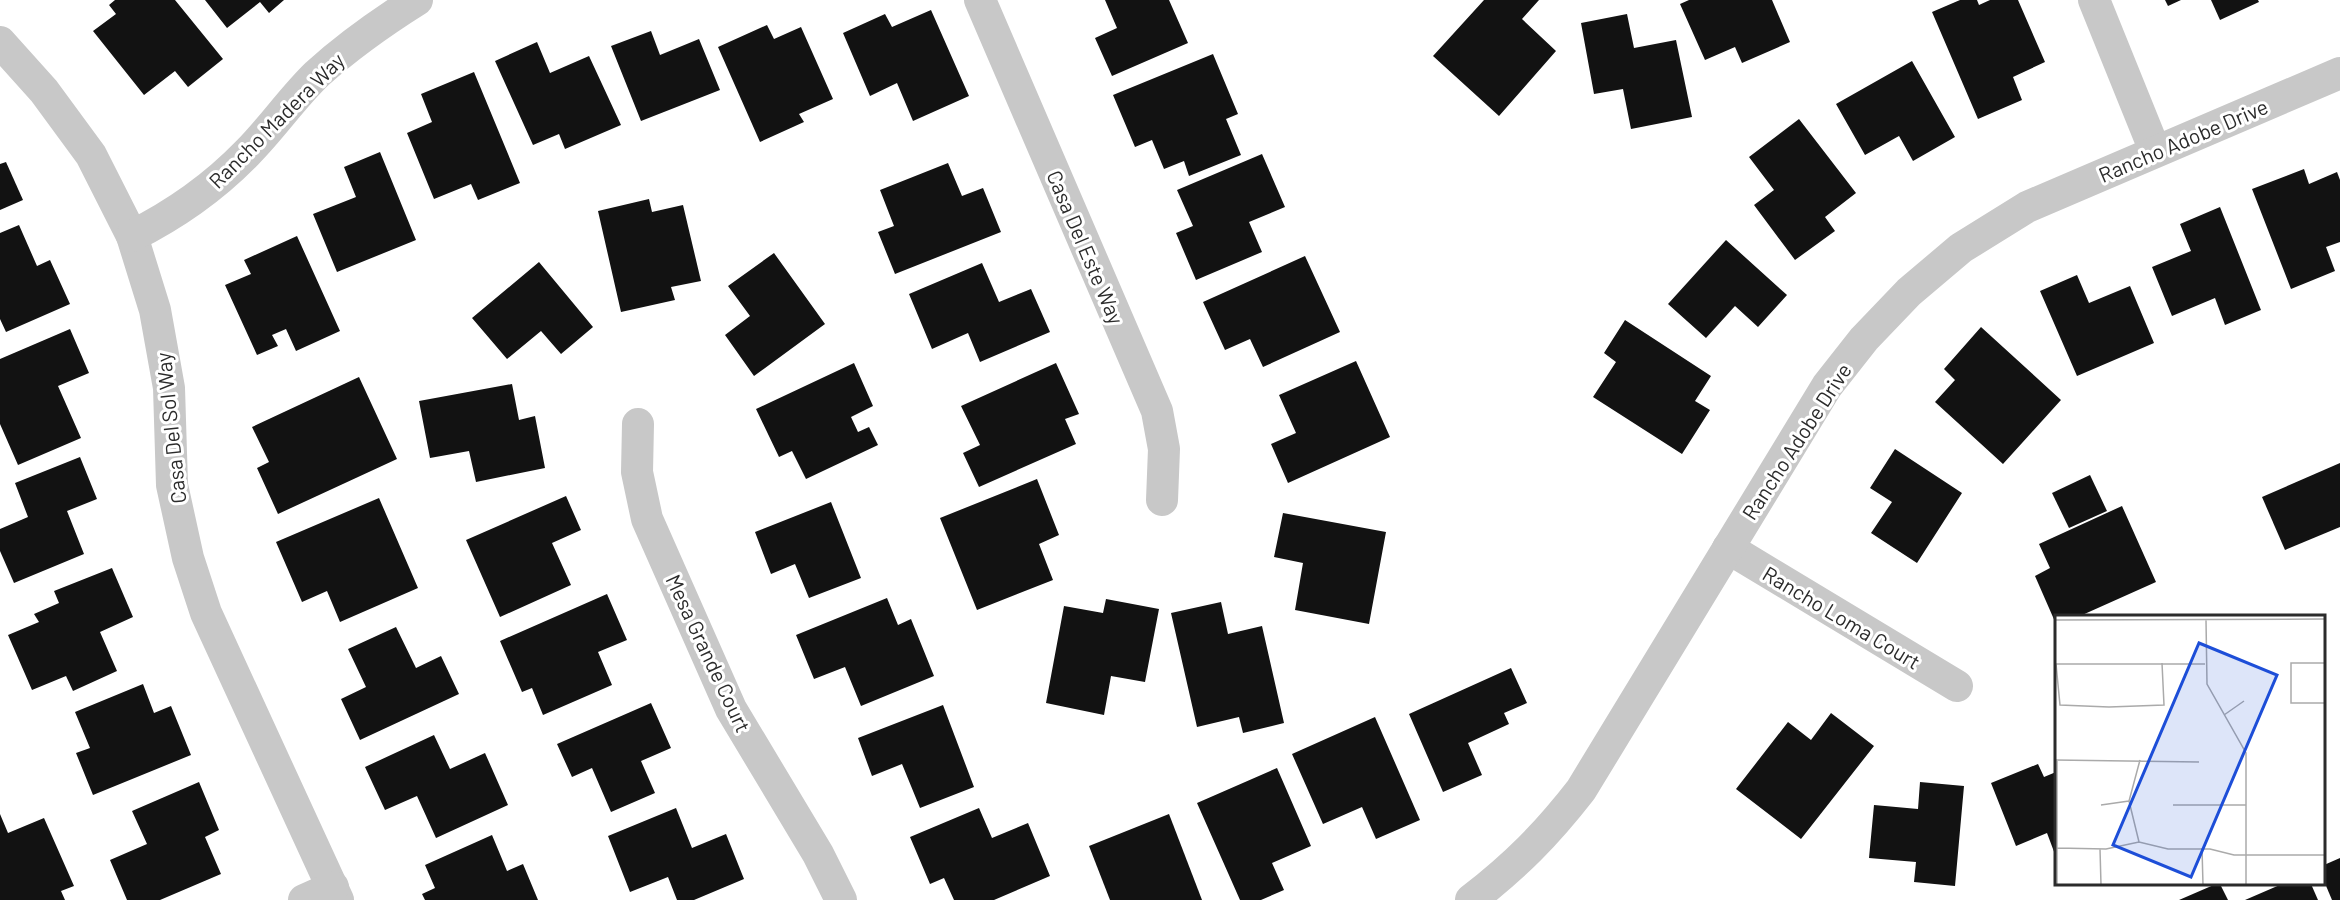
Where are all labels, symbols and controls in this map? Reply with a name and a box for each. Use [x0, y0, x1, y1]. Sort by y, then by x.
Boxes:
street label: Rancho Madera Way [203, 47, 349, 193]
street label: Rancho Adobe Drive [2095, 93, 2271, 187]
street label: Casa Del Este Way [1042, 166, 1130, 328]
street label: Casa Del Sol Way [150, 351, 190, 505]
street label: Rancho Adobe Drive [1736, 358, 1856, 524]
street label: Rancho Loma Court [1759, 560, 1925, 674]
street label: Mesa Grande Court [661, 570, 757, 736]
inset map [2055, 615, 2325, 885]

